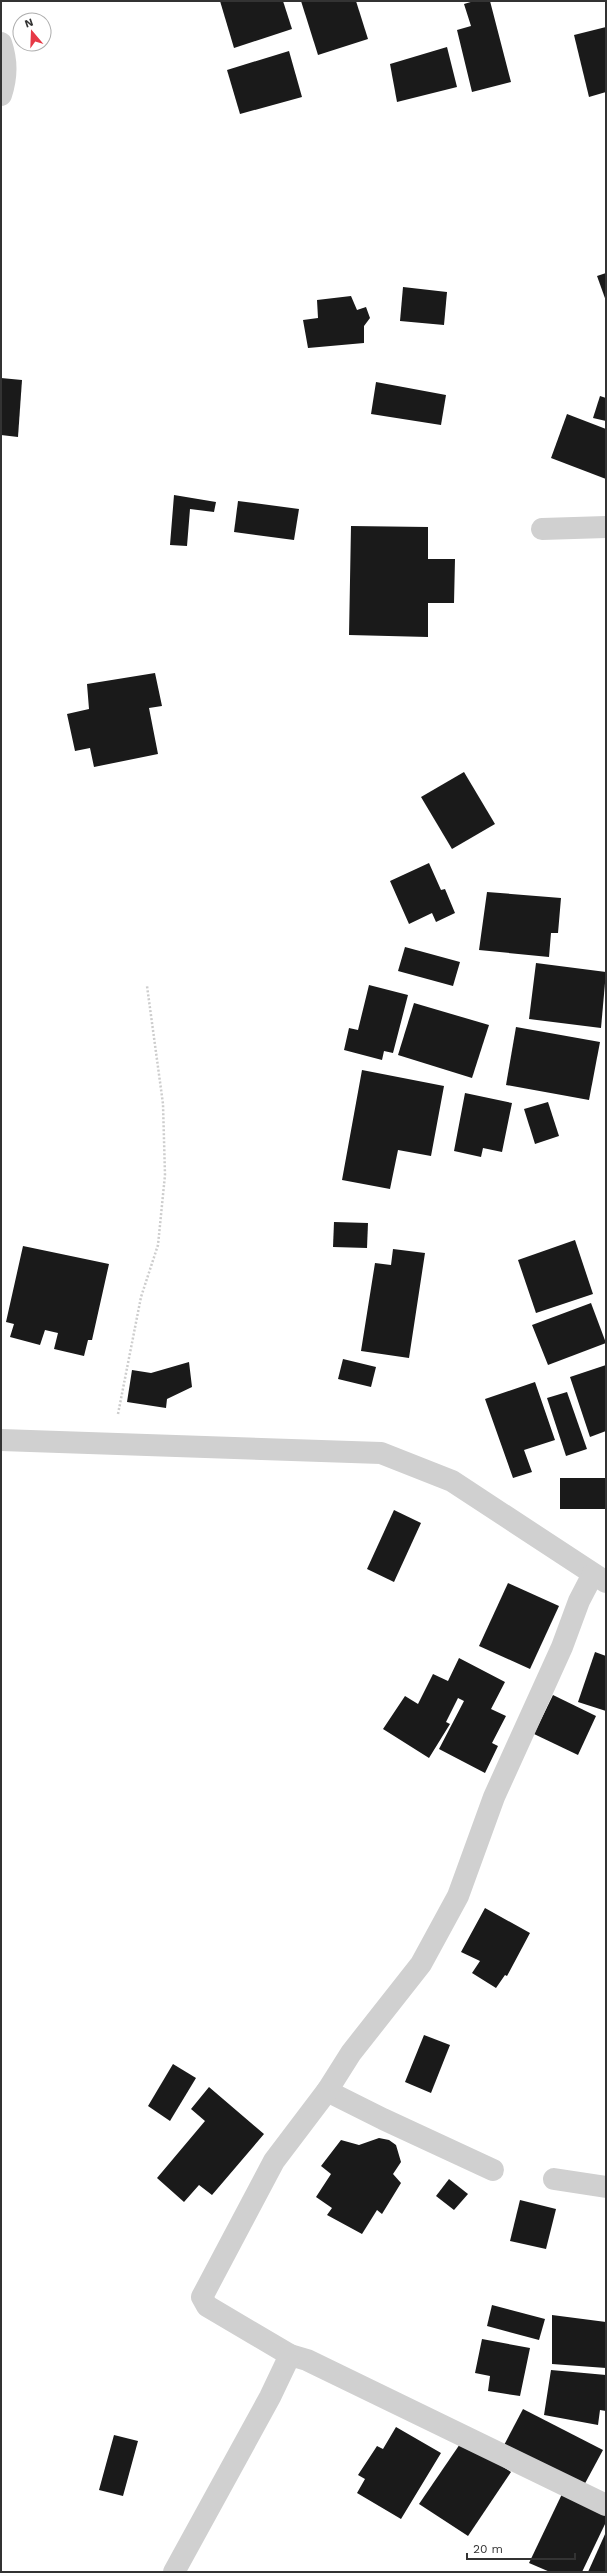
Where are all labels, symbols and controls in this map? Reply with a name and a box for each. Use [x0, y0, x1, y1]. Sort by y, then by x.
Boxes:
north arrow [12, 12, 52, 52]
text: N [23, 16, 35, 30]
scale bar [467, 2535, 575, 2561]
text: 20 m [473, 2542, 503, 2556]

